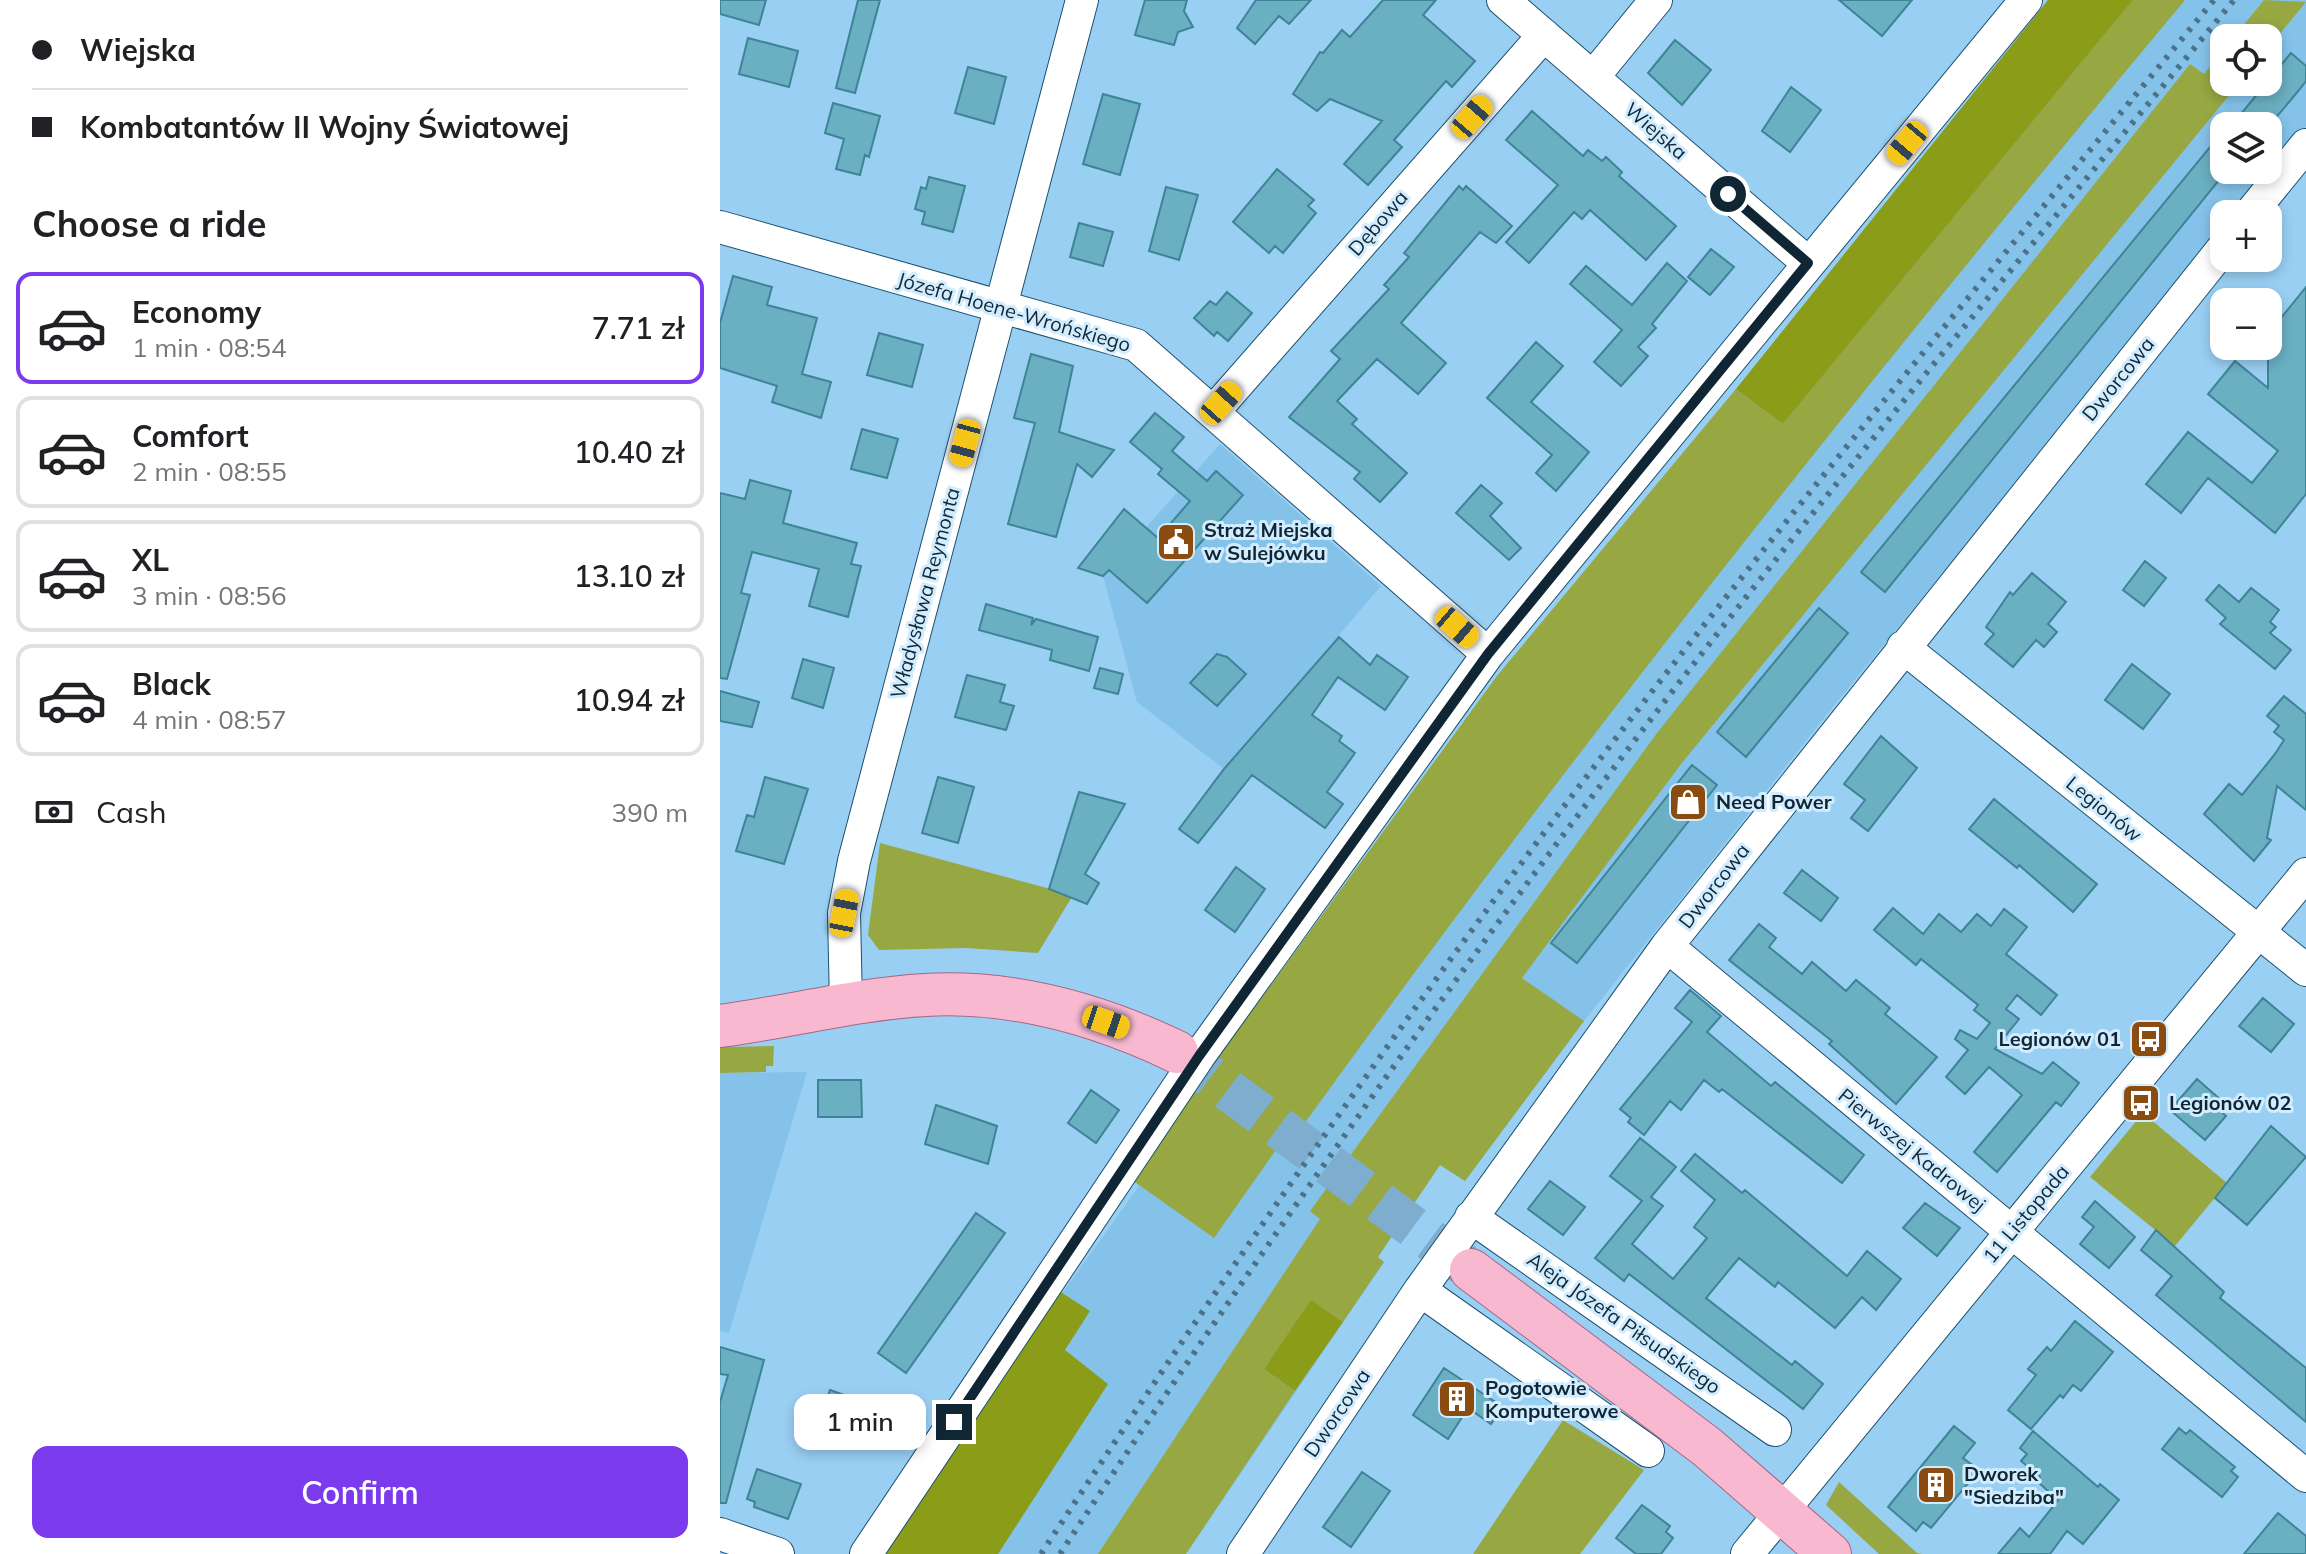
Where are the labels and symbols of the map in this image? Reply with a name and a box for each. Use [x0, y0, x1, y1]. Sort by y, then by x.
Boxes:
car [1447, 91, 1497, 143]
street label: Wiejska [1620, 97, 1693, 165]
car [1882, 117, 1932, 169]
route start [1710, 176, 1746, 212]
street label: Dębowa [1343, 185, 1413, 260]
street label: Józefa Hoene-Wrońskiego [895, 266, 1134, 357]
street label: Dworcowa [2076, 332, 2159, 426]
car [1196, 377, 1246, 429]
car [947, 417, 983, 469]
street label: Władysława Reymonta [884, 485, 965, 701]
place label: Straż Miejska w Sulejówku [1204, 517, 1333, 565]
public building icon: Straż Miejska w Sulejówku [1155, 521, 1197, 563]
car [1431, 602, 1483, 652]
street label: Legionów [2061, 770, 2147, 847]
shop icon: Need Power [1667, 781, 1709, 823]
place label: Need Power [1716, 789, 1832, 814]
street label: Dworcowa [1673, 838, 1755, 933]
car [828, 887, 860, 939]
car [1079, 1003, 1133, 1041]
bus stop icon: Legionów 01 [2128, 1018, 2170, 1060]
place label: Legionów 01 [1999, 1026, 2121, 1051]
street label: Pierwszej Kadrowej [1834, 1082, 1991, 1217]
bus stop icon: Legionów 02 [2120, 1082, 2162, 1124]
place label: Legionów 02 [2169, 1090, 2291, 1115]
street label: 11 Listopada [1977, 1159, 2074, 1268]
street label: Aleja Józefa Piłsudskiego [1523, 1246, 1726, 1399]
street label: Dworcowa [1298, 1364, 1375, 1462]
place label: Pogotowie Komputerowe [1485, 1375, 1618, 1423]
building icon: Pogotowie Komputerowe [1436, 1378, 1478, 1420]
callout: 1 min [794, 1394, 926, 1450]
route end [936, 1404, 972, 1440]
place label: Dworek "Siedziba" [1964, 1461, 2064, 1509]
building icon: Dworek "Siedziba" [1915, 1464, 1957, 1506]

